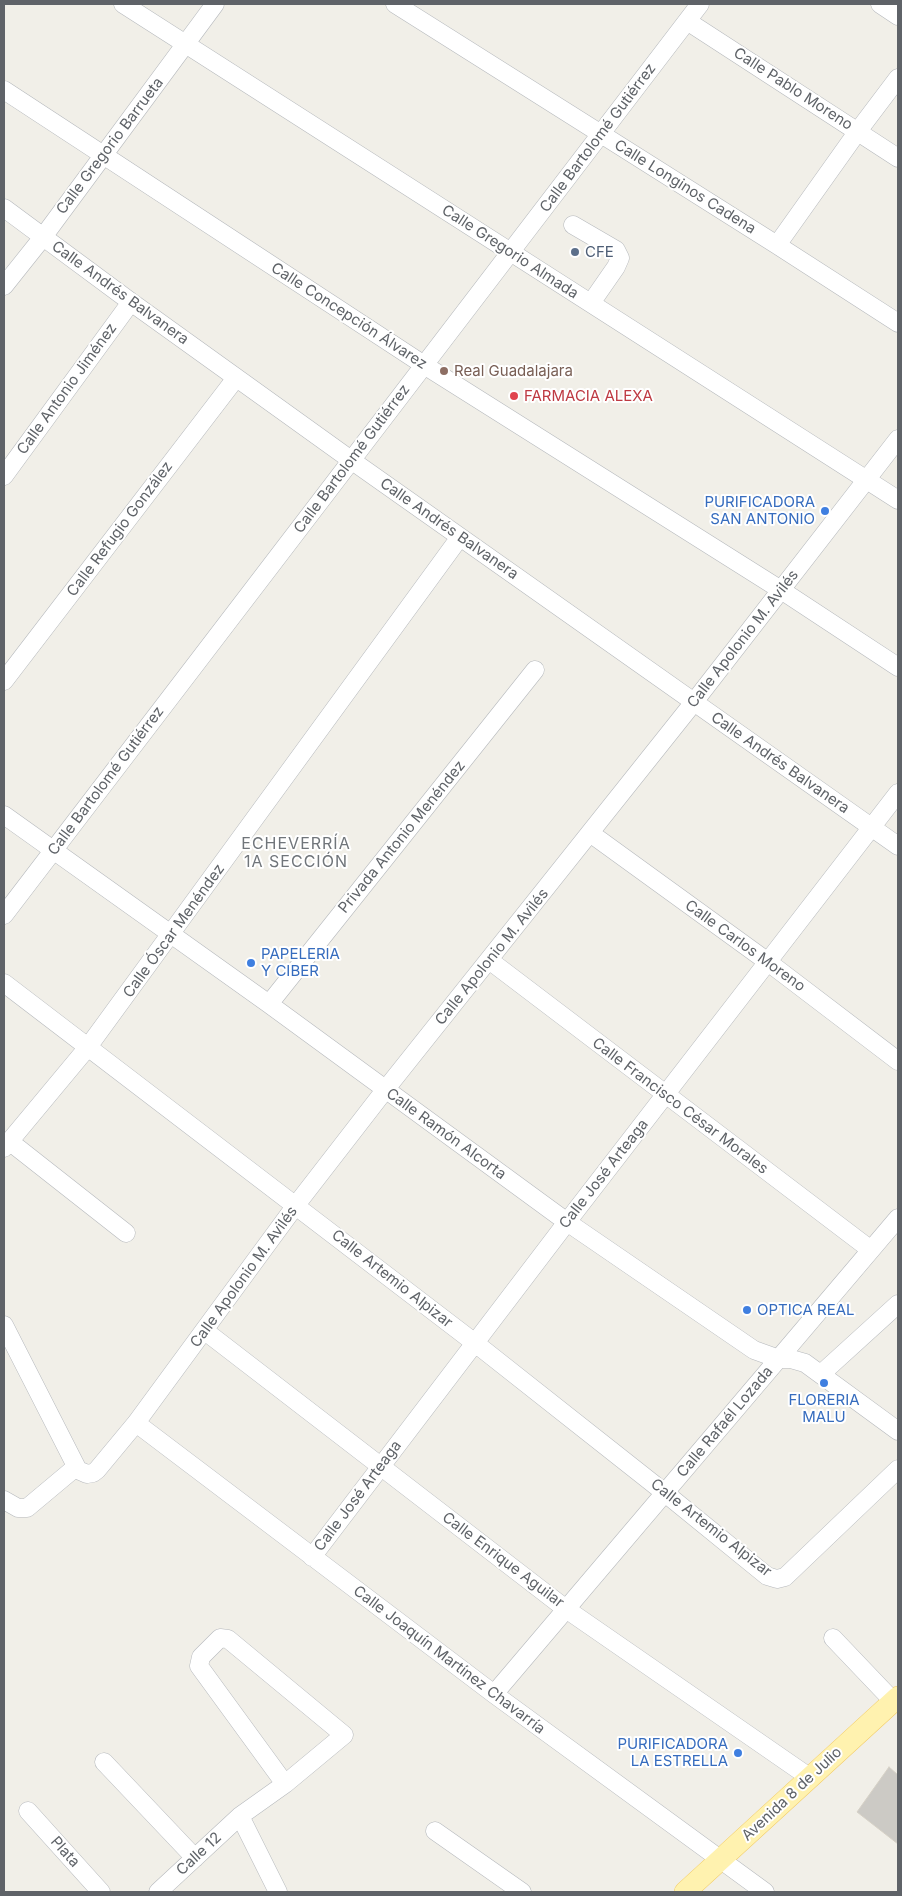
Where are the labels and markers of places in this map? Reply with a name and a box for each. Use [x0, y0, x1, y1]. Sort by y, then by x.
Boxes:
place label: CFE [585, 243, 614, 261]
marker: CFE [569, 246, 581, 258]
place label: Real Guadalajara [454, 362, 573, 380]
marker: Real Guadalajara [438, 365, 450, 377]
place label: FARMACIA ALEXA [524, 387, 653, 405]
marker: FARMACIA ALEXA [508, 390, 520, 402]
place label: PURIFICADORA SAN ANTONIO [704, 493, 815, 528]
marker: PURIFICADORA SAN ANTONIO [819, 505, 831, 517]
place label: PAPELERIA Y CIBER [261, 945, 340, 980]
marker: PAPELERIA Y CIBER [245, 957, 257, 969]
place label: OPTICA REAL [757, 1301, 854, 1319]
marker: OPTICA REAL [741, 1304, 753, 1316]
marker: FLORERIA MALU [818, 1377, 830, 1389]
place label: FLORERIA MALU [788, 1391, 860, 1426]
place label: PURIFICADORA LA ESTRELLA [617, 1735, 728, 1770]
marker: PURIFICADORA LA ESTRELLA [732, 1747, 744, 1759]

